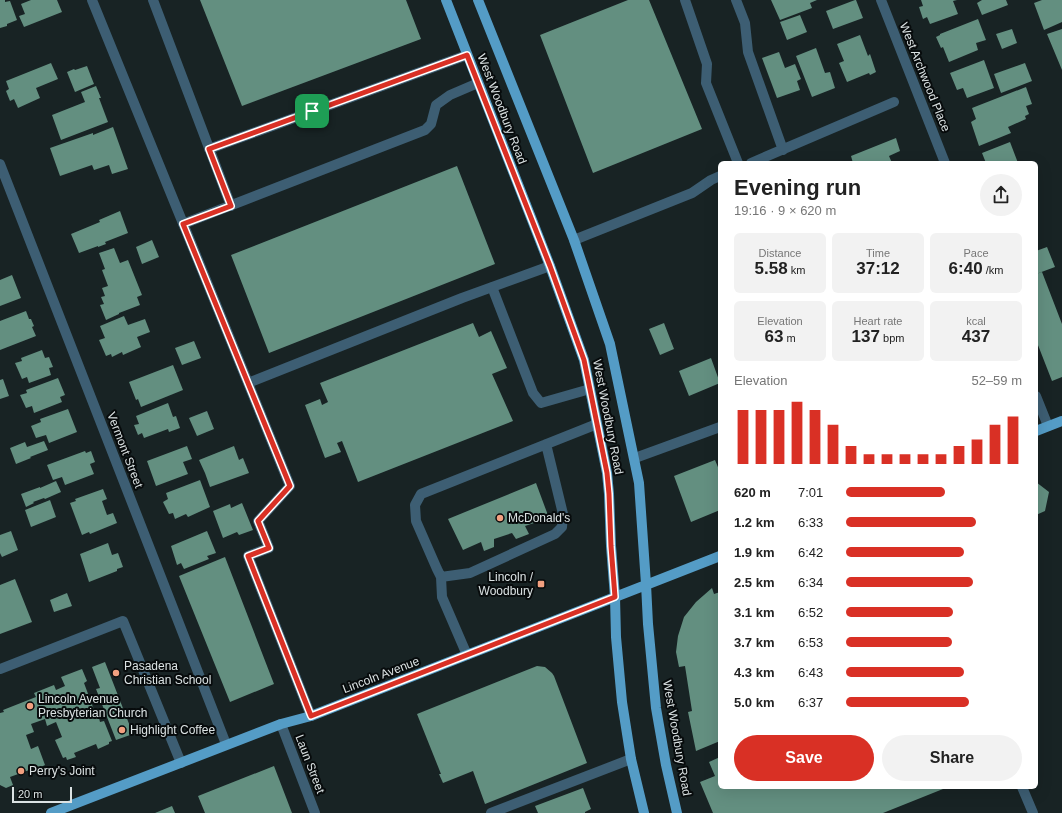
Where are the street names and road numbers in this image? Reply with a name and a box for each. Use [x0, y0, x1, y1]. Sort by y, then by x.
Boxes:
street label: West Archwood Place [897, 20, 953, 134]
street label: West Woodbury Road [475, 52, 529, 166]
street label: West Woodbury Road [590, 358, 626, 476]
street label: Vermont Street [104, 410, 146, 490]
street label: Lincoln Avenue [341, 654, 422, 696]
street label: West Woodbury Road [660, 679, 694, 797]
street label: Laun Street [292, 733, 328, 796]

